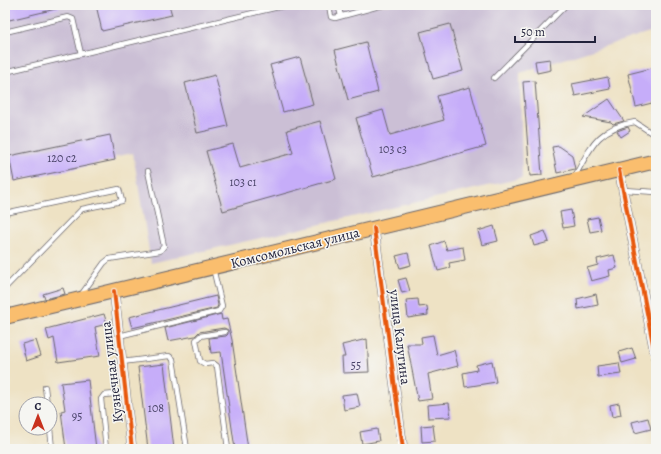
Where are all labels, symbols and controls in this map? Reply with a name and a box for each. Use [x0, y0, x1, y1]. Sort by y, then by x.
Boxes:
scale bar [515, 18, 595, 44]
text: 50 m [521, 24, 545, 40]
house number: 103 с3 [379, 141, 407, 157]
house number: 120 с2 [47, 150, 77, 166]
house number: 103 с1 [229, 174, 257, 190]
street label: Комсомольская улица [229, 223, 362, 273]
street label: улица Калугина [385, 287, 415, 386]
street label: Кузнечная улица [96, 320, 128, 424]
house number: 55 [351, 357, 361, 373]
north arrow [18, 396, 58, 436]
text: С [35, 399, 42, 414]
house number: 108 [148, 400, 164, 416]
house number: 95 [72, 408, 82, 424]

